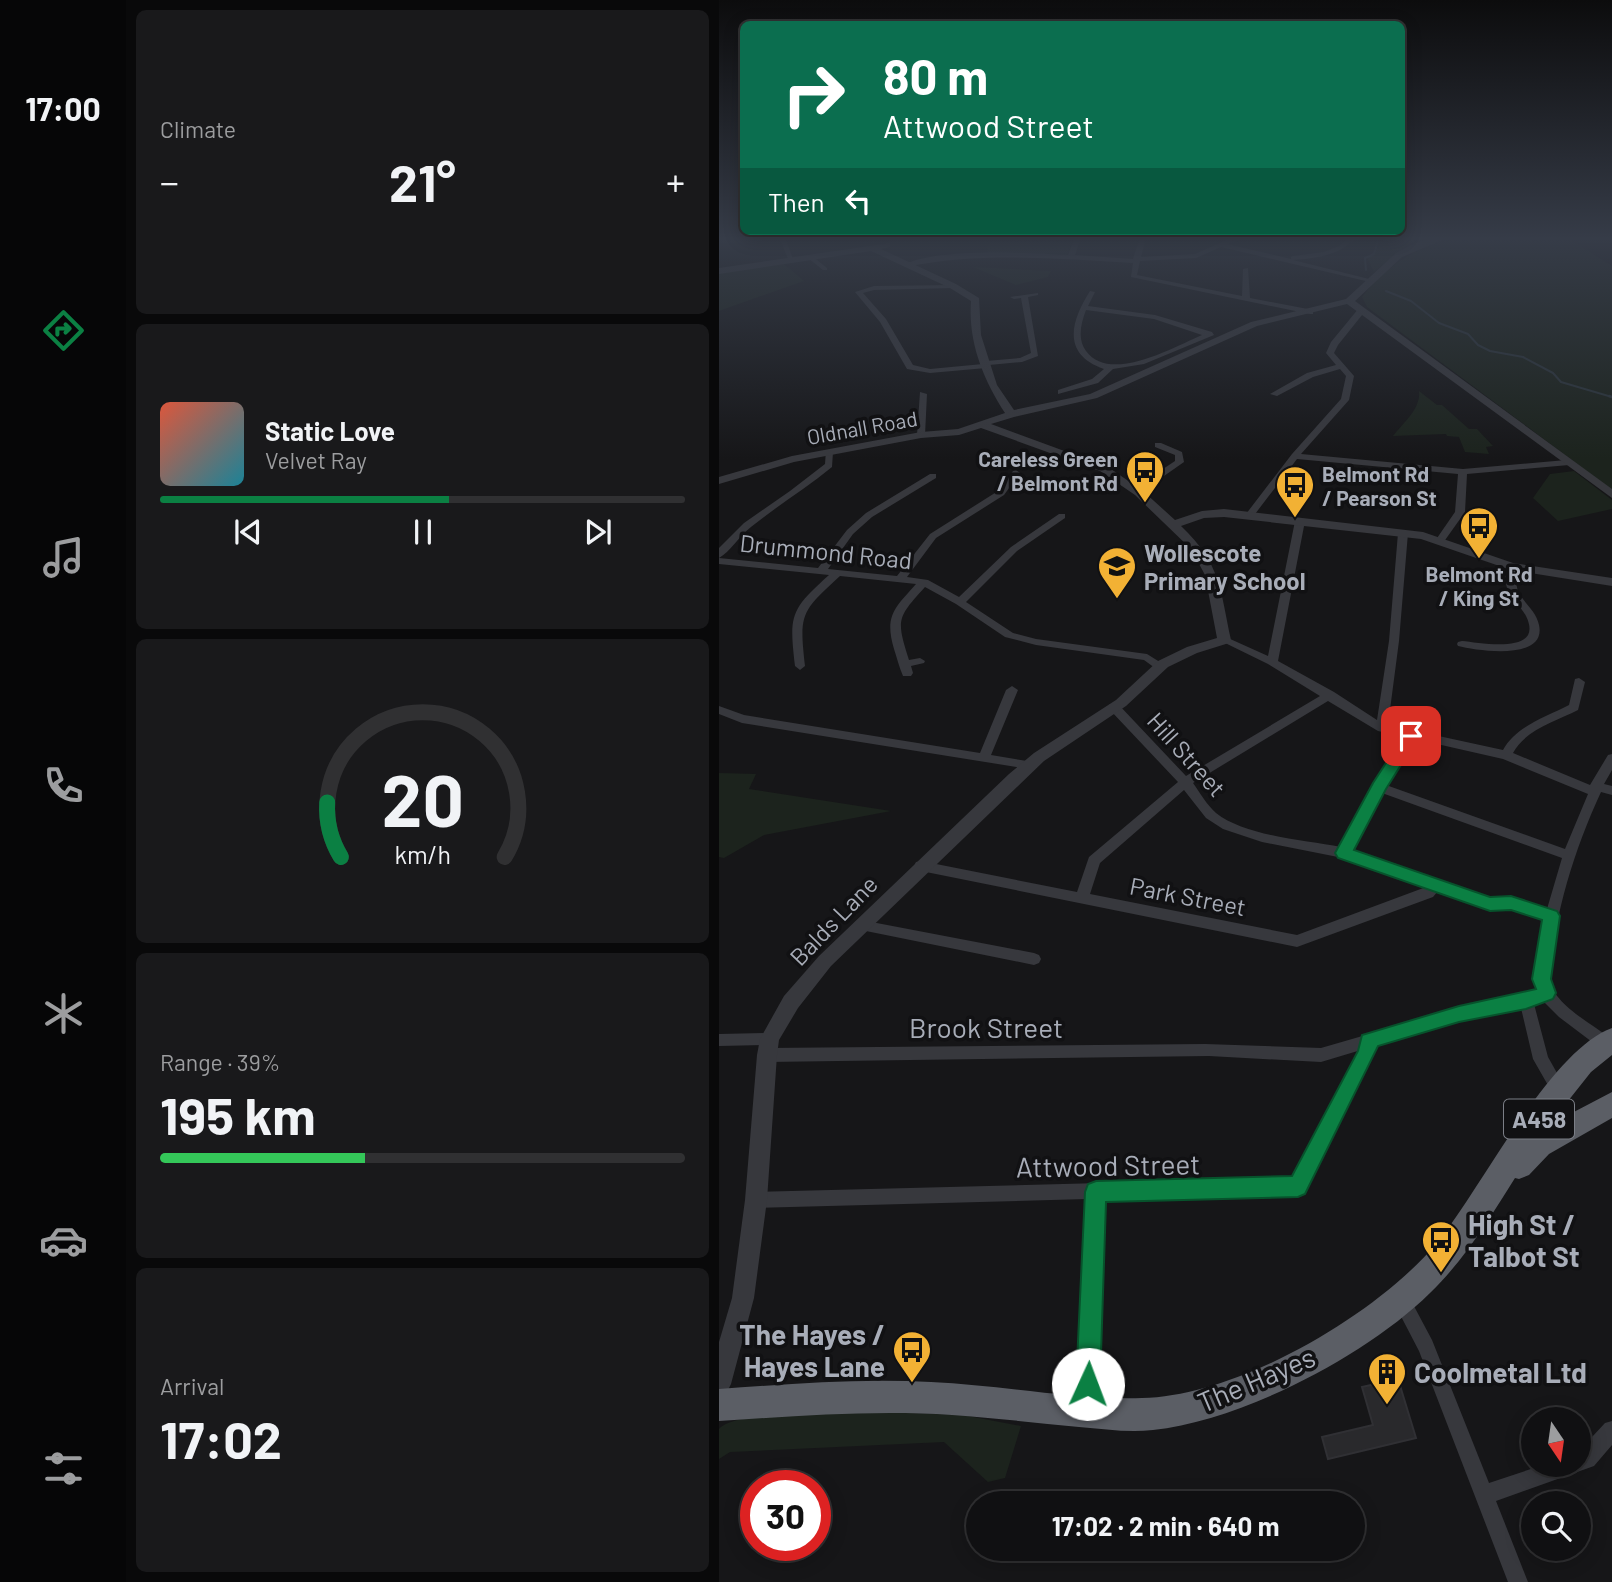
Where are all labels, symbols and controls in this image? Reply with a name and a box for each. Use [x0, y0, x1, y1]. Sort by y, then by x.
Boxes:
text: 80 m [883, 46, 988, 105]
icon: right [768, 49, 859, 140]
text: 17:00 [25, 89, 101, 127]
text: Attwood Street [883, 106, 1094, 144]
text: Climate [160, 115, 236, 143]
text: 21° [389, 150, 456, 212]
text: − [160, 158, 179, 204]
text: + [666, 158, 685, 204]
icon: left [839, 182, 877, 220]
text: Then [768, 186, 825, 217]
icon: directions [39, 306, 88, 355]
street label: Oldnall Road [805, 405, 919, 449]
text: Static Love [265, 415, 395, 446]
text: Velvet Ray [265, 446, 367, 474]
place label: Careless Green / Belmont Rd [978, 446, 1118, 495]
bus stop icon: Careless Green / Belmont Rd [1124, 449, 1166, 504]
place label: Belmont Rd / Pearson St [1322, 461, 1437, 510]
bus stop icon: Belmont Rd / Pearson St [1274, 464, 1316, 519]
bus stop icon: Belmont Rd / King St [1458, 505, 1500, 560]
icon: previous [229, 513, 267, 551]
icon: pause [404, 513, 442, 551]
icon: next [579, 513, 617, 551]
street label: Drummond Road [739, 528, 913, 574]
icon: music [39, 533, 88, 582]
place label: Wollescote Primary School [1144, 538, 1306, 595]
school or university icon: Wollescote Primary School [1096, 545, 1138, 600]
place label: Belmont Rd / King St [1425, 561, 1533, 610]
street label: Hill Street [1142, 706, 1232, 802]
pin [1381, 706, 1441, 766]
icon: arrive [1392, 717, 1430, 755]
text: 20 [381, 754, 464, 842]
icon: phone [39, 761, 88, 810]
text: km/h [394, 839, 451, 869]
street label: Balds Lane [783, 869, 883, 971]
street label: Park Street [1128, 871, 1248, 921]
icon: climate [39, 989, 88, 1038]
street label: Brook Street [909, 1010, 1063, 1044]
text: Range · 39% [160, 1048, 280, 1076]
text: 195 km [160, 1083, 316, 1145]
road number: A458 [1504, 1100, 1574, 1138]
street label: Attwood Street [1015, 1146, 1201, 1184]
place label: High St / Talbot St [1468, 1207, 1580, 1273]
icon: car [39, 1216, 88, 1265]
bus stop icon: High St / Talbot St [1420, 1219, 1462, 1274]
place label: The Hayes / Hayes Lane [739, 1317, 885, 1383]
bus stop icon: The Hayes / Hayes Lane [891, 1329, 933, 1384]
street label: The Hayes [1192, 1339, 1320, 1419]
position arrow [1051, 1347, 1125, 1421]
building icon: Coolmetal Ltd [1366, 1351, 1408, 1406]
place label: Coolmetal Ltd [1414, 1355, 1587, 1389]
text: Arrival [160, 1372, 224, 1400]
text: 17:02 [160, 1407, 282, 1469]
north arrow [1521, 1407, 1591, 1477]
map controls [1521, 1407, 1591, 1561]
icon: filters [39, 1444, 88, 1493]
speed limit sign: 30 [740, 1470, 831, 1561]
button: search [1521, 1491, 1591, 1561]
text: 17:02 · 2 min · 640 m [1052, 1510, 1279, 1541]

